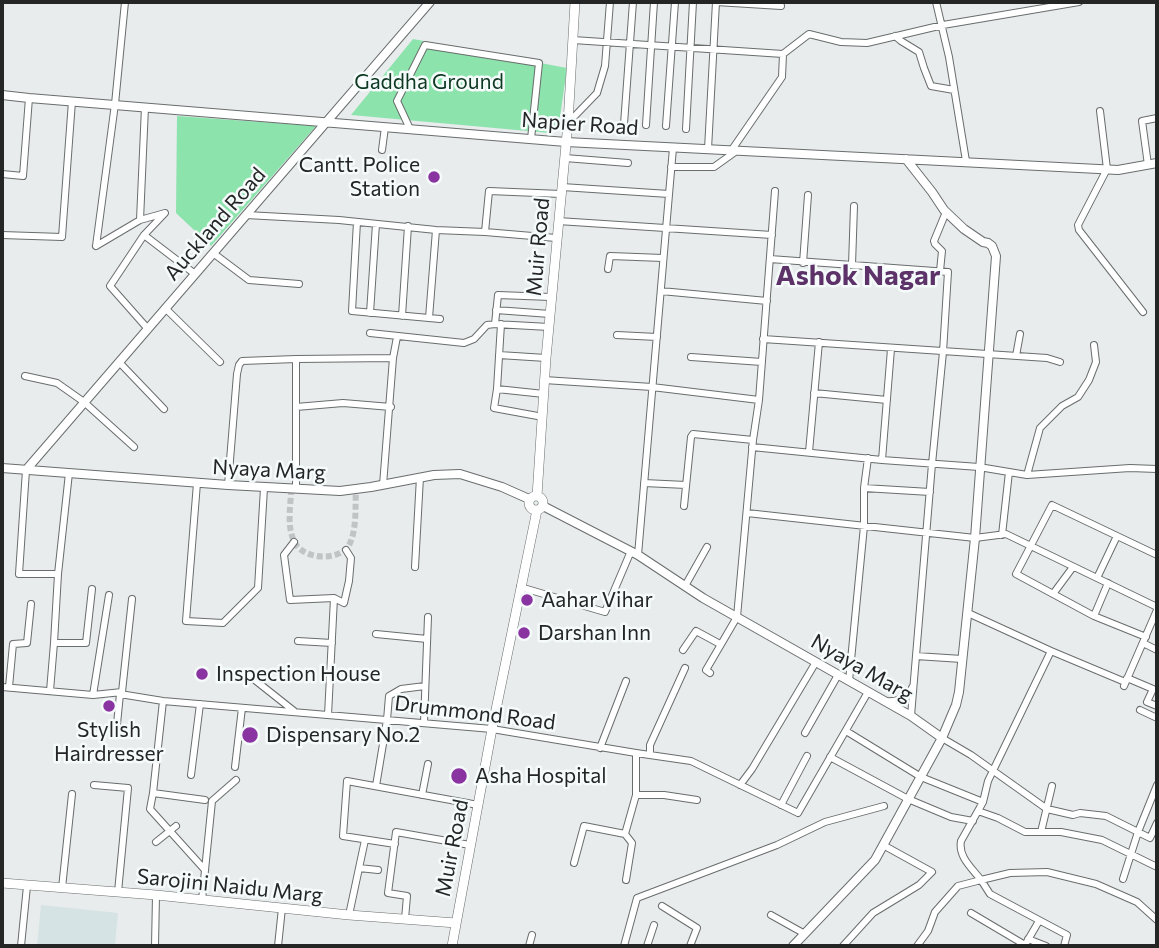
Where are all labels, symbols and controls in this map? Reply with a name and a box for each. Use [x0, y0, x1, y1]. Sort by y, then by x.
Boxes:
park label: Gaddha Ground [354, 69, 504, 95]
street label: Napier Road [521, 107, 639, 141]
place label: Cantt. Police Station [299, 152, 420, 202]
street label: Auckland Road [159, 162, 271, 286]
marker: Cantt. Police Station [426, 169, 442, 185]
street label: Muir Road [521, 197, 555, 297]
district label: Ashok Nagar [776, 259, 940, 293]
street label: Nyaya Marg [212, 454, 326, 486]
place label: Aahar Vihar [541, 587, 653, 613]
marker: Aahar Vihar [519, 592, 535, 608]
place label: Darshan Inn [538, 620, 651, 646]
marker: Darshan Inn [516, 625, 532, 641]
street label: Nyaya Marg [807, 629, 917, 707]
place label: Inspection House [216, 661, 381, 687]
marker: Inspection House [194, 666, 210, 682]
street label: Drummond Road [393, 691, 557, 735]
marker: Stylish Hairdresser [101, 698, 117, 714]
place label: Stylish Hairdresser [54, 717, 164, 767]
place label: Dispensary No.2 [266, 722, 420, 748]
marker: Dispensary No.2 [240, 725, 260, 745]
place label: Asha Hospital [475, 763, 606, 789]
marker: Asha Hospital [449, 766, 469, 786]
street label: Muir Road [430, 797, 474, 899]
street label: Sarojini Naidu Marg [136, 864, 324, 908]

